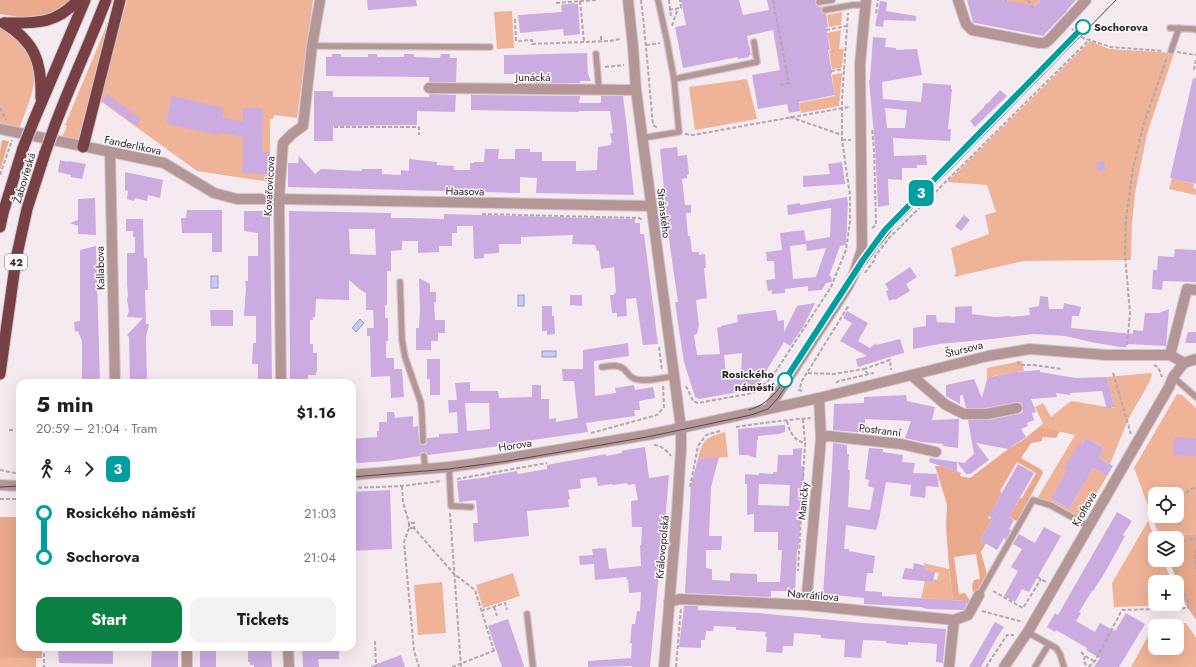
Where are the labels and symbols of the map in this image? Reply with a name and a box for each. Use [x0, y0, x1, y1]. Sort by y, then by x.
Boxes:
marker: Sochorova [1075, 19, 1091, 35]
place label: Sochorova [1094, 19, 1148, 35]
street label: Junácká [514, 69, 550, 85]
street label: Fanderlíkova [103, 131, 163, 159]
street label: Žabovřeská [9, 151, 39, 205]
street label: Kovařovicova [259, 155, 279, 217]
line badge: 3 [908, 180, 934, 206]
street label: Haasova [445, 183, 485, 199]
street label: Stránského [653, 187, 675, 239]
street label: Kallabova [92, 246, 108, 290]
road number: 42 [5, 254, 27, 270]
street label: Štursova [943, 337, 985, 361]
place label: Rosického náměstí [722, 366, 775, 395]
marker: Rosického náměstí [777, 372, 793, 388]
street label: Postranní [858, 419, 903, 441]
street label: Horova [497, 434, 533, 456]
street label: Maničky [793, 481, 813, 521]
street label: Kroftova [1068, 489, 1100, 529]
street label: Královopolská [651, 515, 673, 579]
street label: Navrátilova [787, 585, 839, 605]

